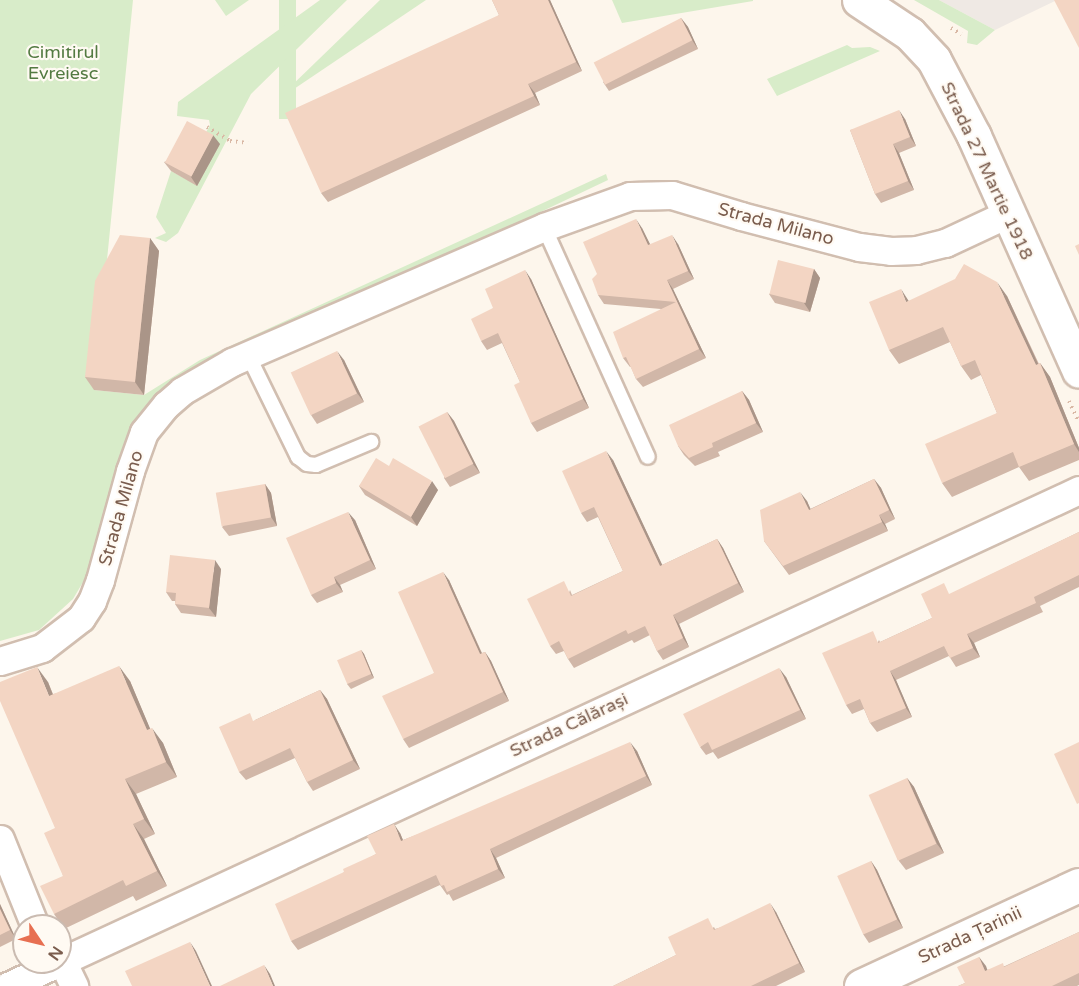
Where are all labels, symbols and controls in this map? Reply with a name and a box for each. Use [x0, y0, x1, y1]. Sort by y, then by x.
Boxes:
park label: Cimitirul Evreiesc [27, 42, 99, 84]
street label: Strada 27 Martie 1918 [936, 79, 1038, 263]
street label: Strada Milano [716, 198, 836, 250]
street label: Strada Milano [94, 448, 148, 568]
street label: Strada Călărași [506, 688, 632, 762]
street label: Strada Țarinii [915, 902, 1025, 968]
north arrow [12, 914, 72, 974]
text: N [43, 942, 67, 964]

